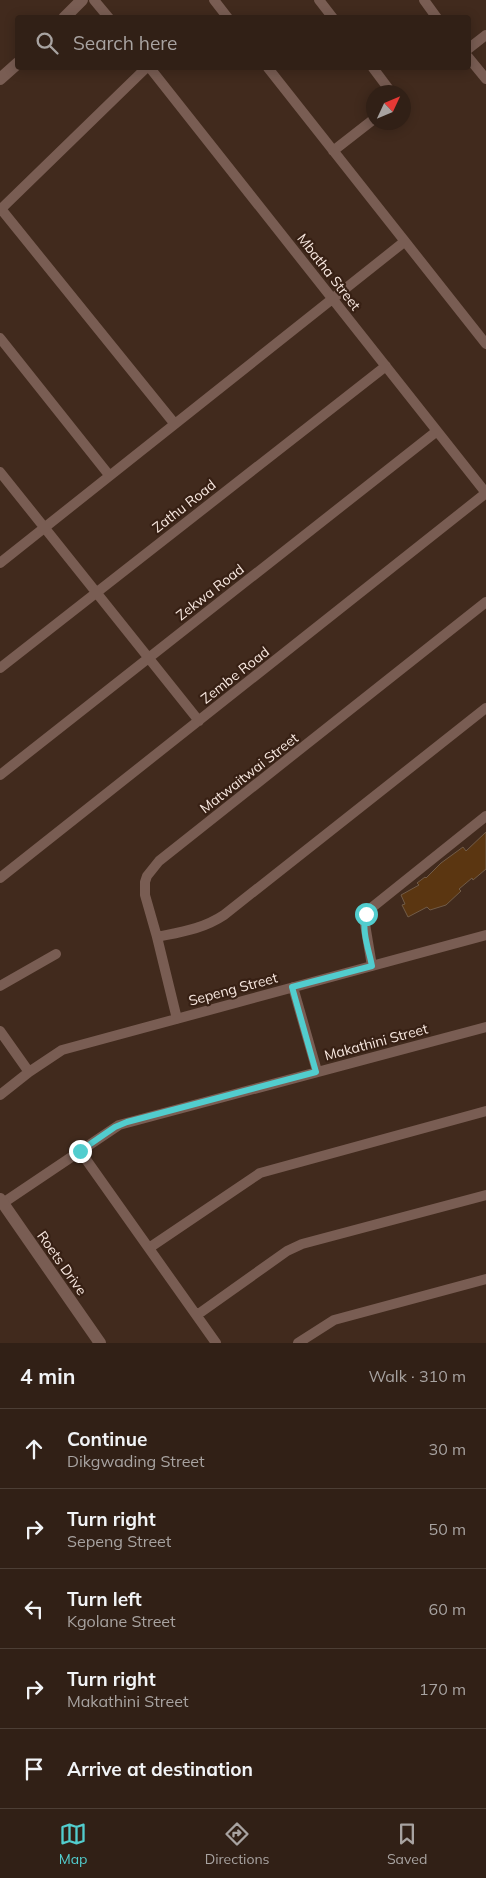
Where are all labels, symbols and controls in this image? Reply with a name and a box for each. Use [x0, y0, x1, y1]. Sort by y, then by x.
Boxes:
search box [15, 15, 471, 70]
icon: search [33, 29, 61, 57]
text: Search here [73, 31, 177, 55]
north arrow [366, 85, 411, 130]
street label: Mbatha Street [293, 230, 365, 314]
street label: Zathu Road [149, 476, 219, 536]
street label: Zekwa Road [172, 560, 248, 624]
street label: Zembe Road [197, 643, 273, 707]
street label: Matwaitwai Street [196, 729, 302, 817]
route start [355, 903, 378, 926]
street label: Sepeng Street [187, 968, 280, 1010]
street label: Makathini Street [322, 1020, 430, 1064]
route end [69, 1140, 92, 1163]
street label: Roets Drive [33, 1227, 91, 1299]
text: 4 min [20, 1363, 75, 1389]
text: Walk · 310 m [368, 1366, 466, 1386]
text: Continue [67, 1427, 147, 1451]
icon: ahead [20, 1435, 48, 1463]
text: 30 m [429, 1439, 466, 1459]
text: Dikgwading Street [67, 1451, 205, 1471]
text: Turn right [67, 1507, 156, 1531]
icon: right [20, 1515, 48, 1543]
text: 50 m [429, 1519, 466, 1539]
text: Sepeng Street [67, 1531, 171, 1551]
text: Turn left [67, 1587, 142, 1611]
icon: left [20, 1595, 48, 1623]
text: 60 m [429, 1599, 466, 1619]
text: Kgolane Street [67, 1611, 176, 1631]
text: Turn right [67, 1667, 156, 1691]
icon: right [20, 1675, 48, 1703]
text: 170 m [419, 1679, 466, 1699]
text: Makathini Street [67, 1691, 188, 1711]
icon: arrive [20, 1755, 48, 1783]
text: Arrive at destination [67, 1757, 253, 1781]
tab: Map [59, 1820, 87, 1868]
tab: Directions [205, 1820, 270, 1868]
tab: Saved [387, 1820, 427, 1868]

